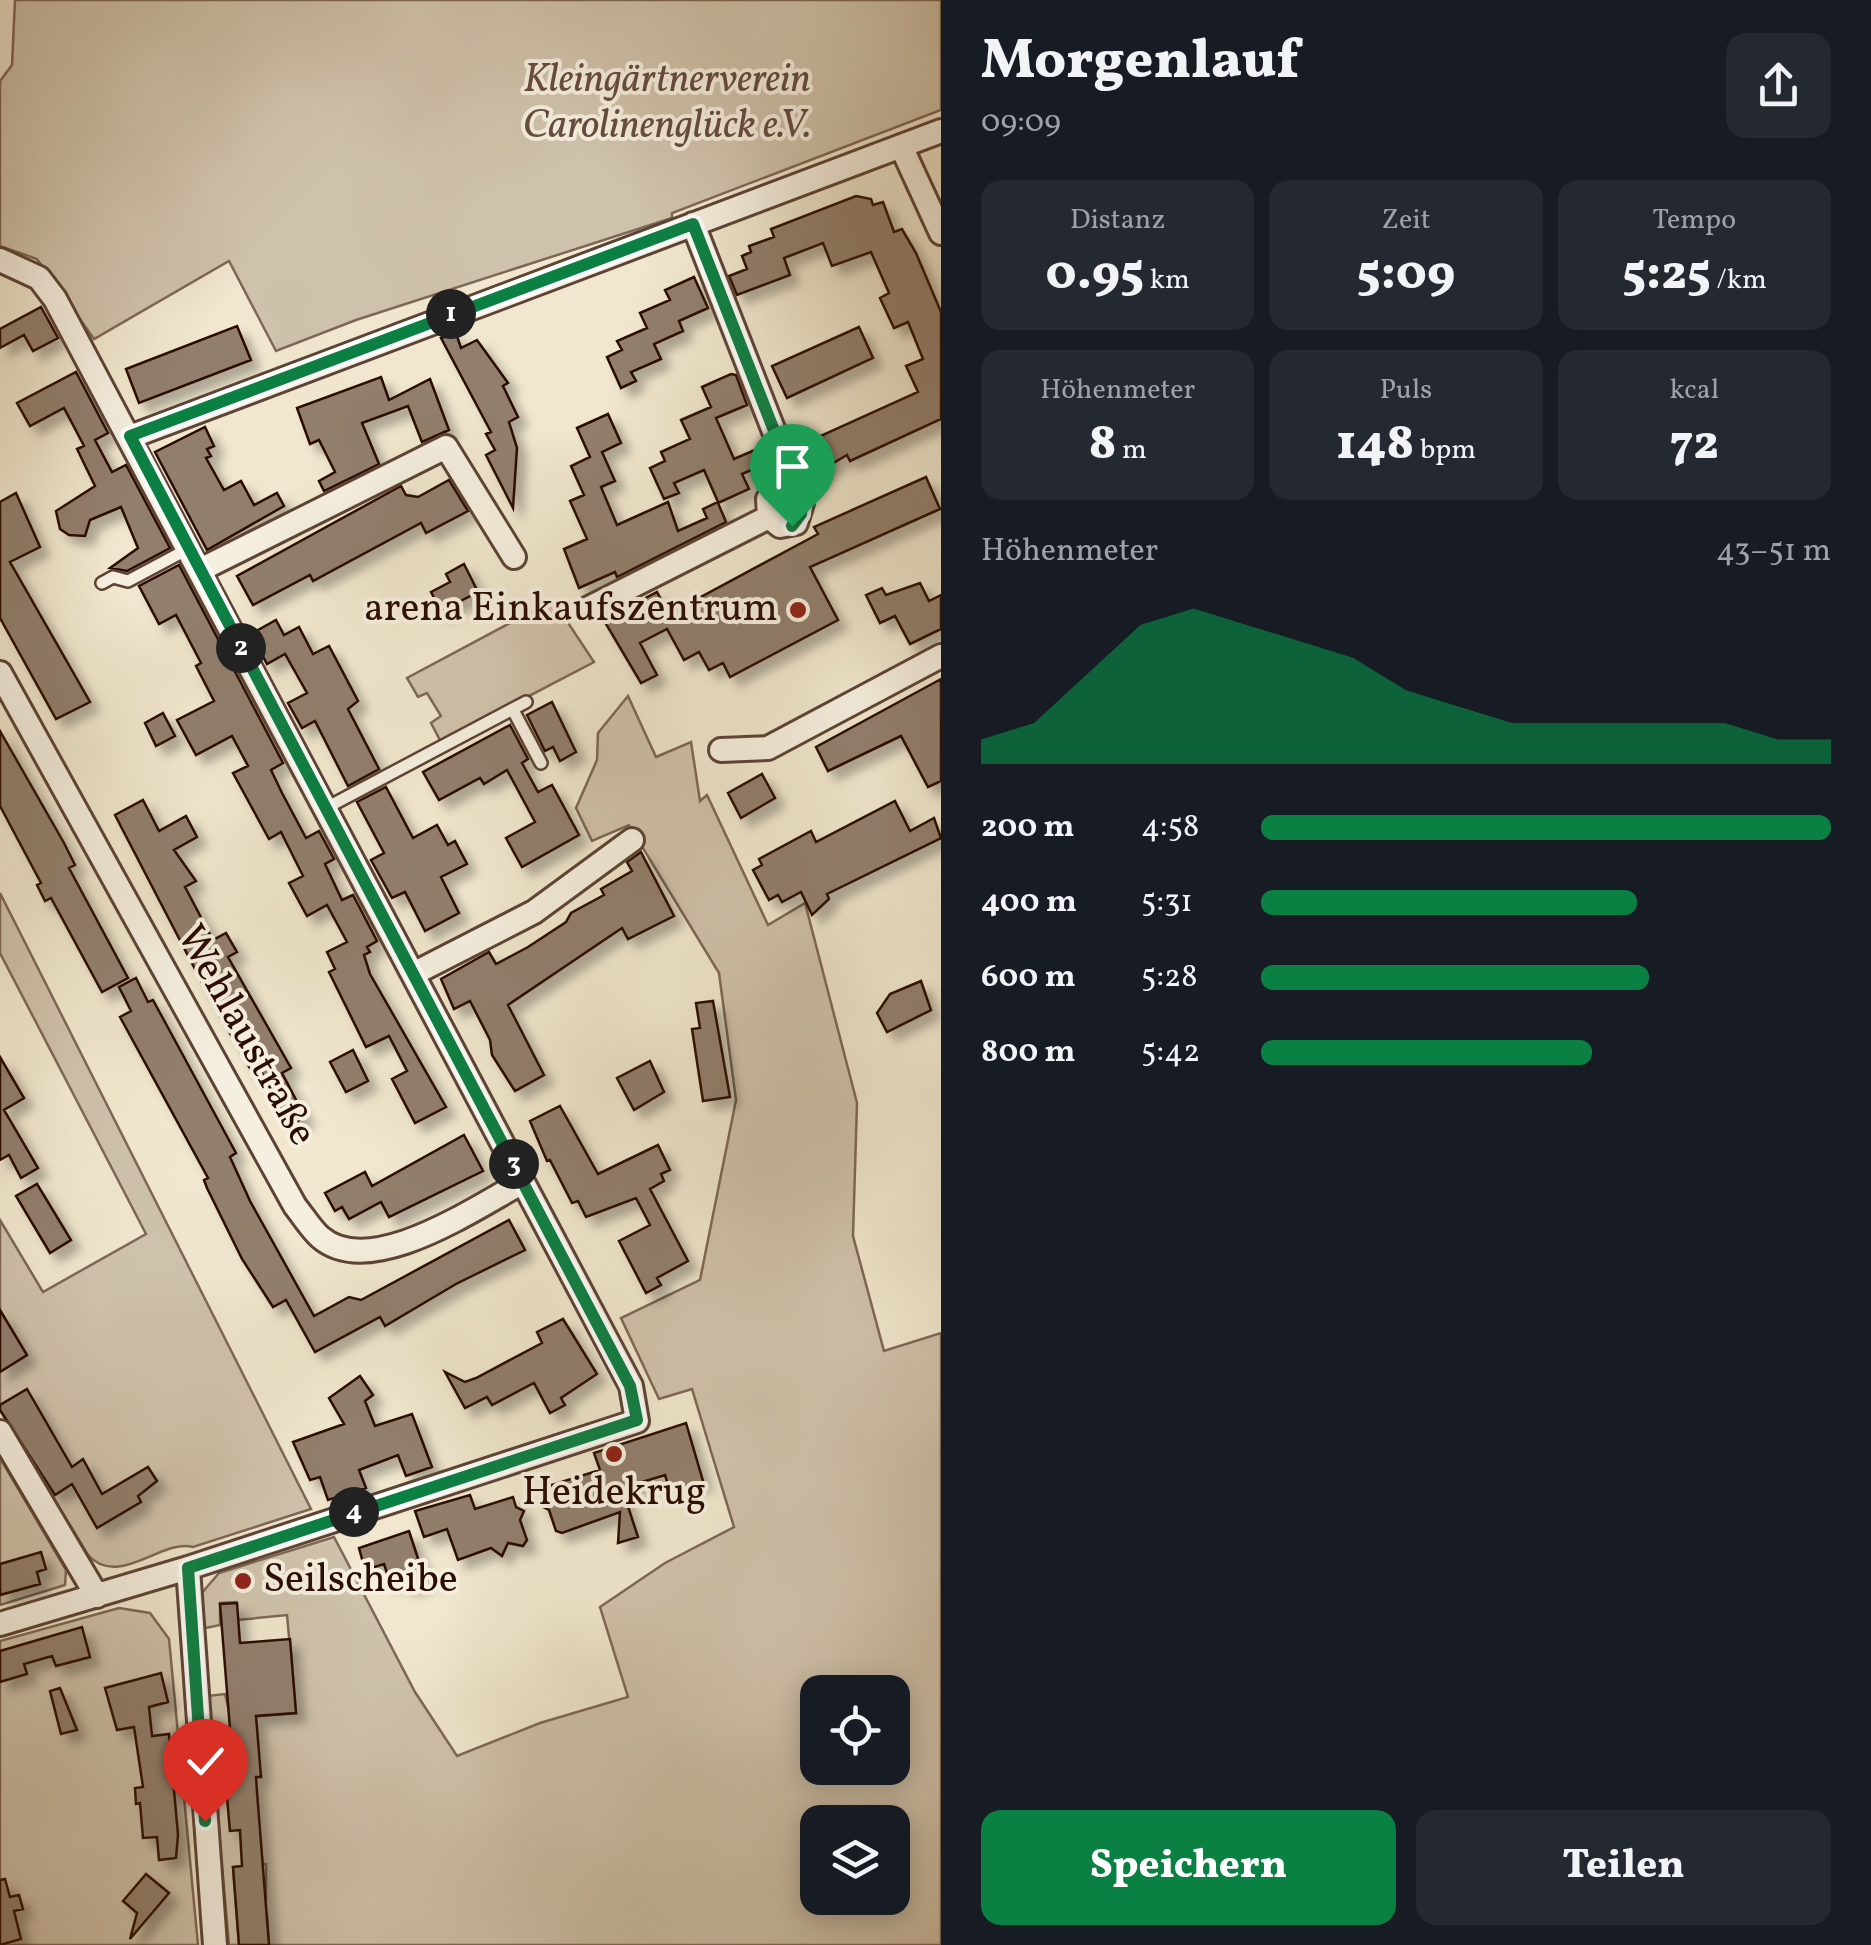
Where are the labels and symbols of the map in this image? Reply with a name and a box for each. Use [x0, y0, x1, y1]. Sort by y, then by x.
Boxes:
park label: Kleingärtnerverein Carolinenglück e.V. [523, 53, 811, 155]
pin: 1 [426, 289, 476, 339]
pin [750, 424, 835, 527]
place label: arena Einkaufszentrum [364, 582, 778, 638]
marker: arena Einkaufszentrum [787, 599, 809, 621]
pin: 2 [216, 623, 266, 673]
street label: Wehlaustraße [161, 915, 329, 1157]
pin: 3 [489, 1139, 539, 1189]
marker: Heidekrug [603, 1443, 625, 1465]
place label: Heidekrug [522, 1466, 706, 1522]
pin: 4 [329, 1487, 379, 1537]
place label: Seilscheibe [263, 1553, 458, 1609]
marker: Seilscheibe [232, 1570, 254, 1592]
pin [163, 1719, 248, 1822]

